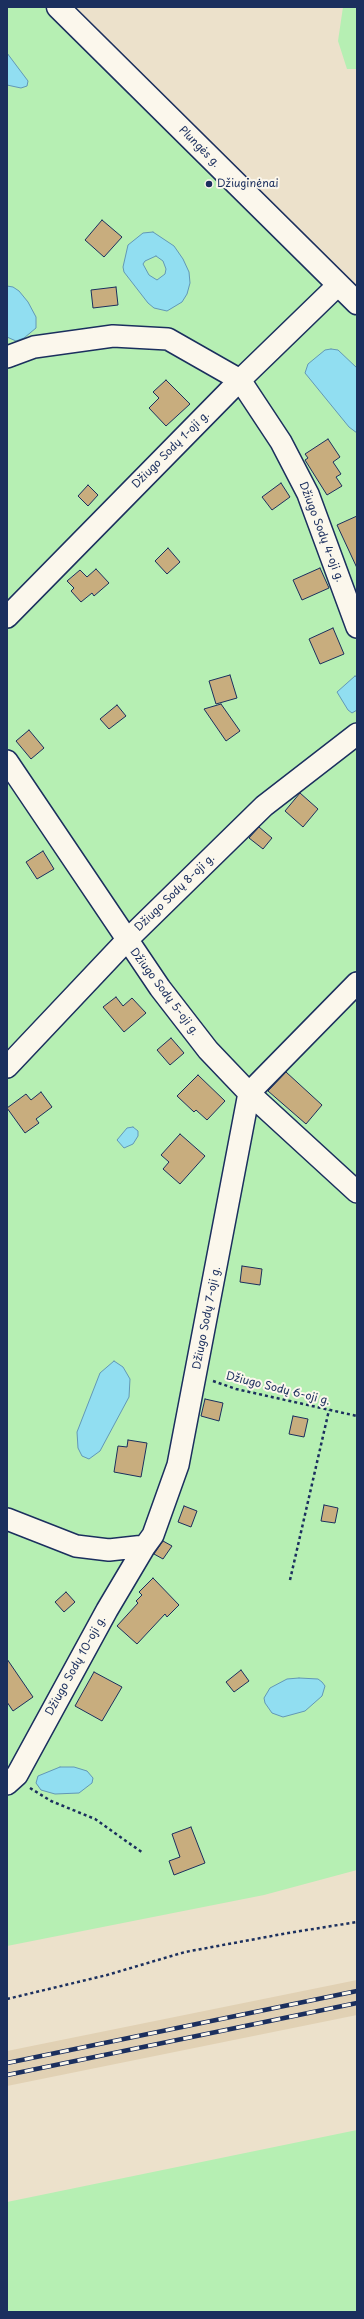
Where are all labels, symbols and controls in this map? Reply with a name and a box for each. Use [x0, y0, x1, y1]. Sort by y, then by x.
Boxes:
street label: Plungės g. [176, 124, 222, 170]
place label: Džiuginėnai [217, 177, 279, 191]
marker: Džiuginėnai [204, 179, 214, 189]
street label: Džiugo Sodų 1-oji g. [130, 409, 212, 491]
street label: Džiugo Sodų 4-oji g. [296, 480, 346, 584]
street label: Džiugo Sodų 8-oji g. [132, 852, 218, 934]
street label: Džiugo Sodų 5-oji g. [127, 946, 201, 1038]
street label: Džiugo Sodų 7-oji g. [191, 1265, 223, 1371]
street label: Džiugo Sodų 6-oji g. [225, 1370, 331, 1408]
street label: Džiugo Sodų 10-oji g. [43, 1614, 109, 1718]

